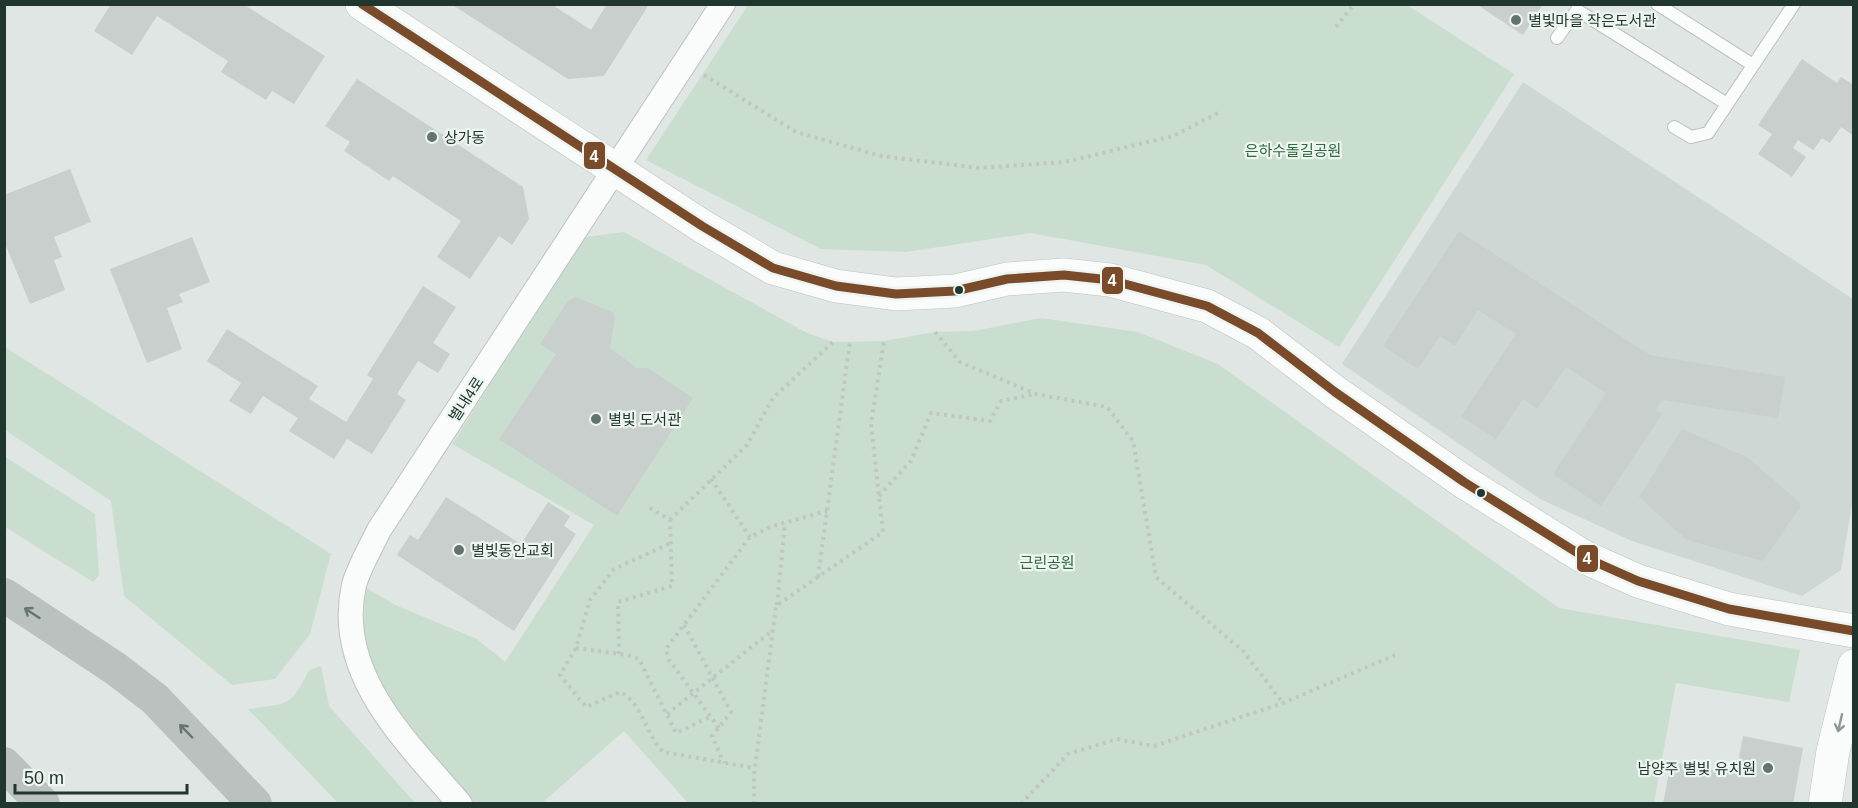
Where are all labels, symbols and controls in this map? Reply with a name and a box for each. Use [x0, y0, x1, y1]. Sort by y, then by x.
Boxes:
place label: 별빛마을 작은도서관 [1528, 12, 1657, 29]
marker: 별빛마을 작은도서관 [1509, 13, 1523, 27]
place label: 상가동 [444, 129, 485, 146]
marker: 상가동 [425, 130, 439, 144]
line badge: 4 [583, 141, 606, 170]
park label: 은하수돌길공원 [1245, 142, 1341, 159]
text: 4 [590, 148, 599, 165]
line badge: 4 [1101, 266, 1124, 295]
text: 4 [1108, 272, 1117, 289]
unlabelled marker [953, 284, 965, 296]
street label: 별내4로 [445, 374, 487, 424]
place label: 별빛 도서관 [608, 411, 681, 428]
marker: 별빛 도서관 [589, 412, 603, 426]
unlabelled marker [1475, 487, 1487, 499]
place label: 별빛동안교회 [471, 542, 554, 559]
marker: 별빛동안교회 [452, 543, 466, 557]
line badge: 4 [1576, 544, 1599, 573]
text: 4 [1583, 550, 1592, 567]
park label: 근린공원 [1019, 554, 1075, 571]
one-way arrow [23, 606, 40, 619]
one-way arrow [1834, 713, 1845, 732]
one-way arrow [179, 724, 193, 739]
scale bar [15, 757, 188, 795]
place label: 남양주 별빛 유치원 [1637, 760, 1756, 777]
marker: 남양주 별빛 유치원 [1761, 761, 1775, 775]
text: 50 m [24, 768, 64, 788]

